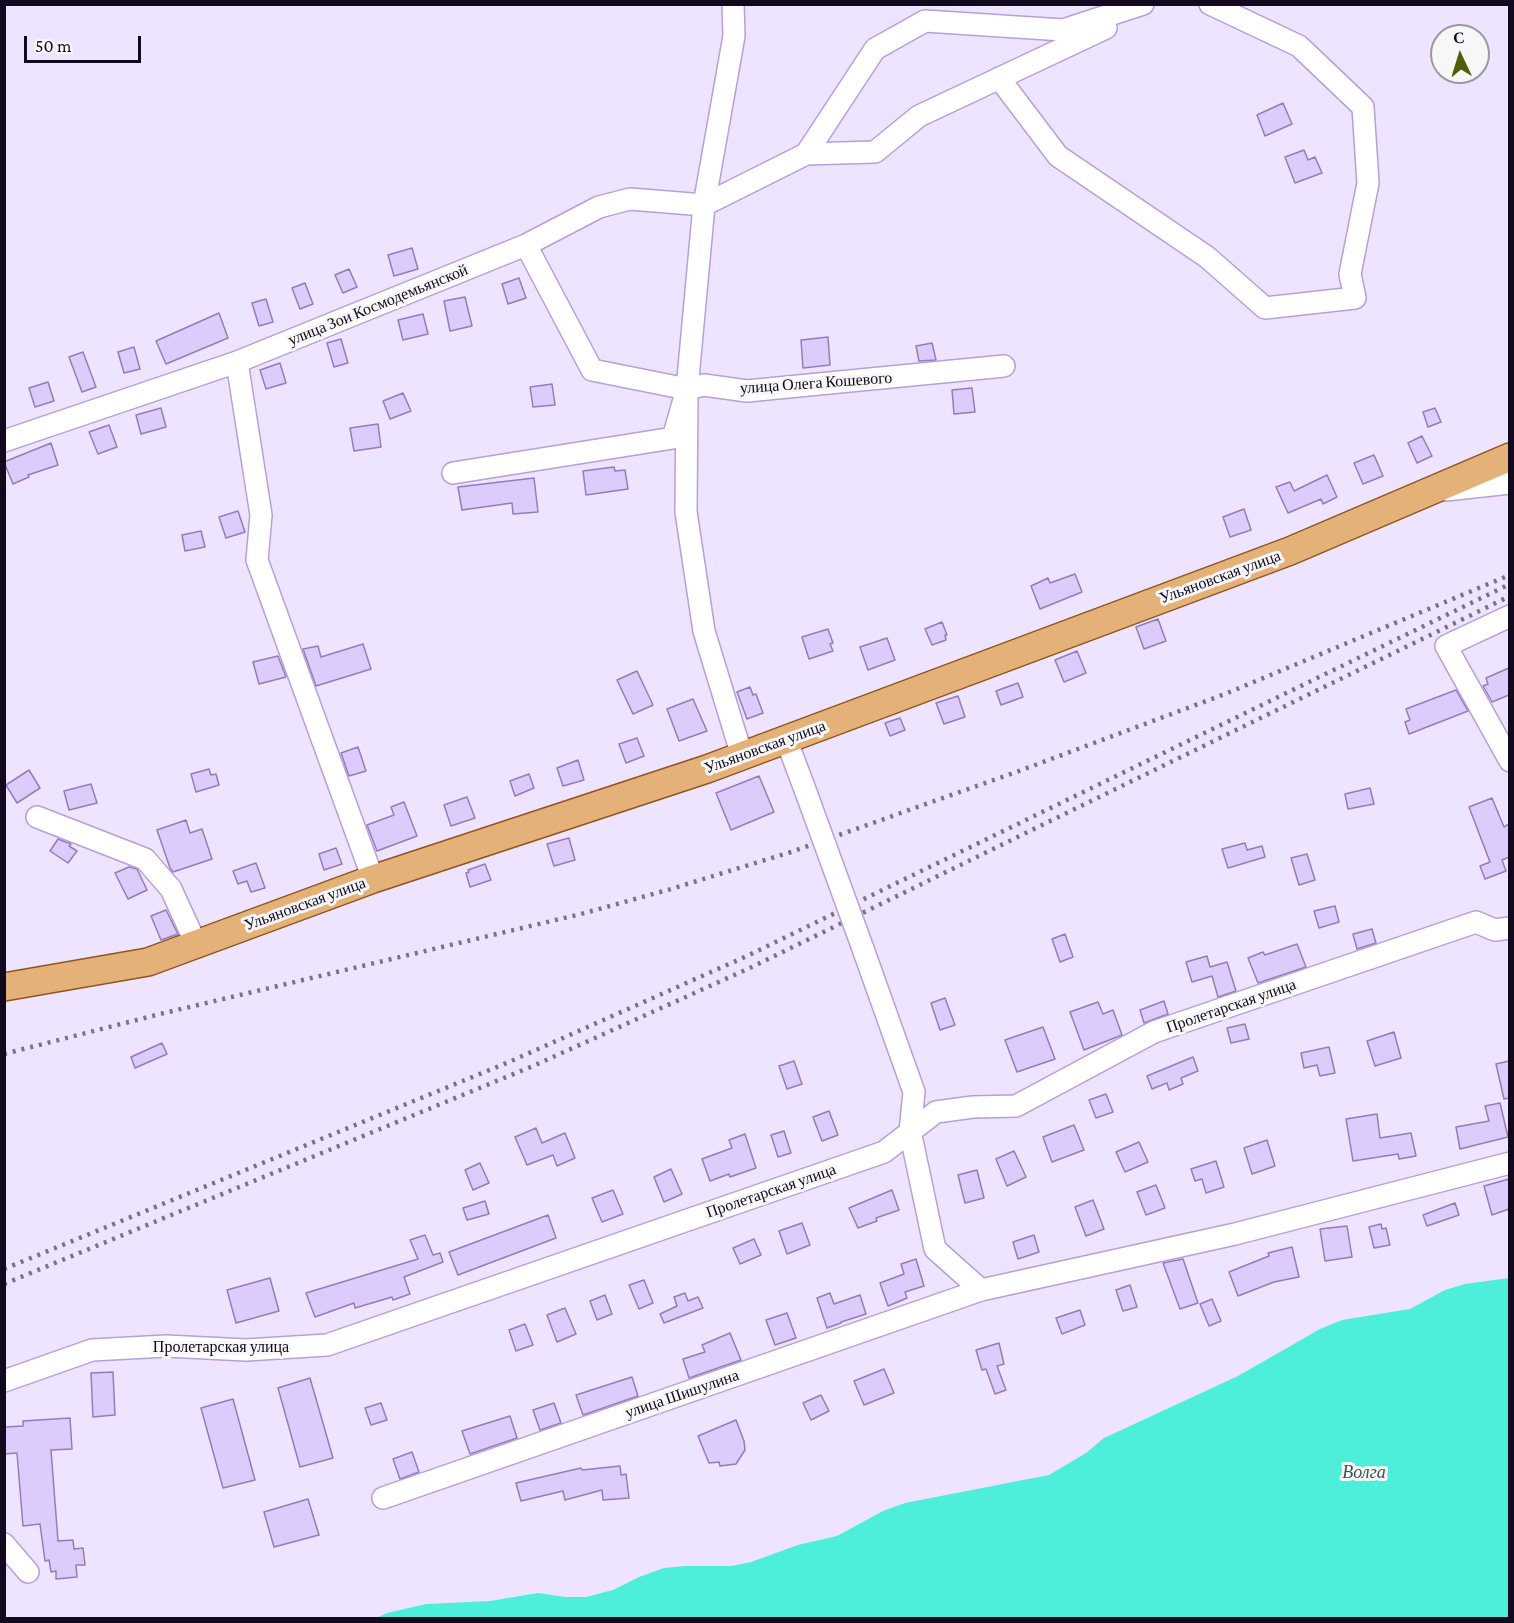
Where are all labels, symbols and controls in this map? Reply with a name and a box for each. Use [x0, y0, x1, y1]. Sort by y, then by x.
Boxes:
scale bar [27, 24, 144, 62]
north arrow [1430, 24, 1490, 84]
text: С [1452, 29, 1465, 46]
text: 50 m [35, 36, 72, 56]
street label: улица Зои Космодемьянской [285, 260, 471, 350]
street label: улица Олега Кошевого [739, 368, 893, 398]
street label: Ульяновская улица [1157, 546, 1283, 608]
street label: Ульяновская улица [702, 716, 828, 778]
street label: Ульяновская улица [242, 873, 368, 935]
street label: Пролетарская улица [1163, 975, 1299, 1037]
street label: Пролетарская улица [703, 1160, 839, 1222]
street label: Пролетарская улица [153, 1337, 289, 1357]
street label: улица Шишулина [623, 1366, 741, 1422]
water label: Волга [1342, 1461, 1386, 1483]

